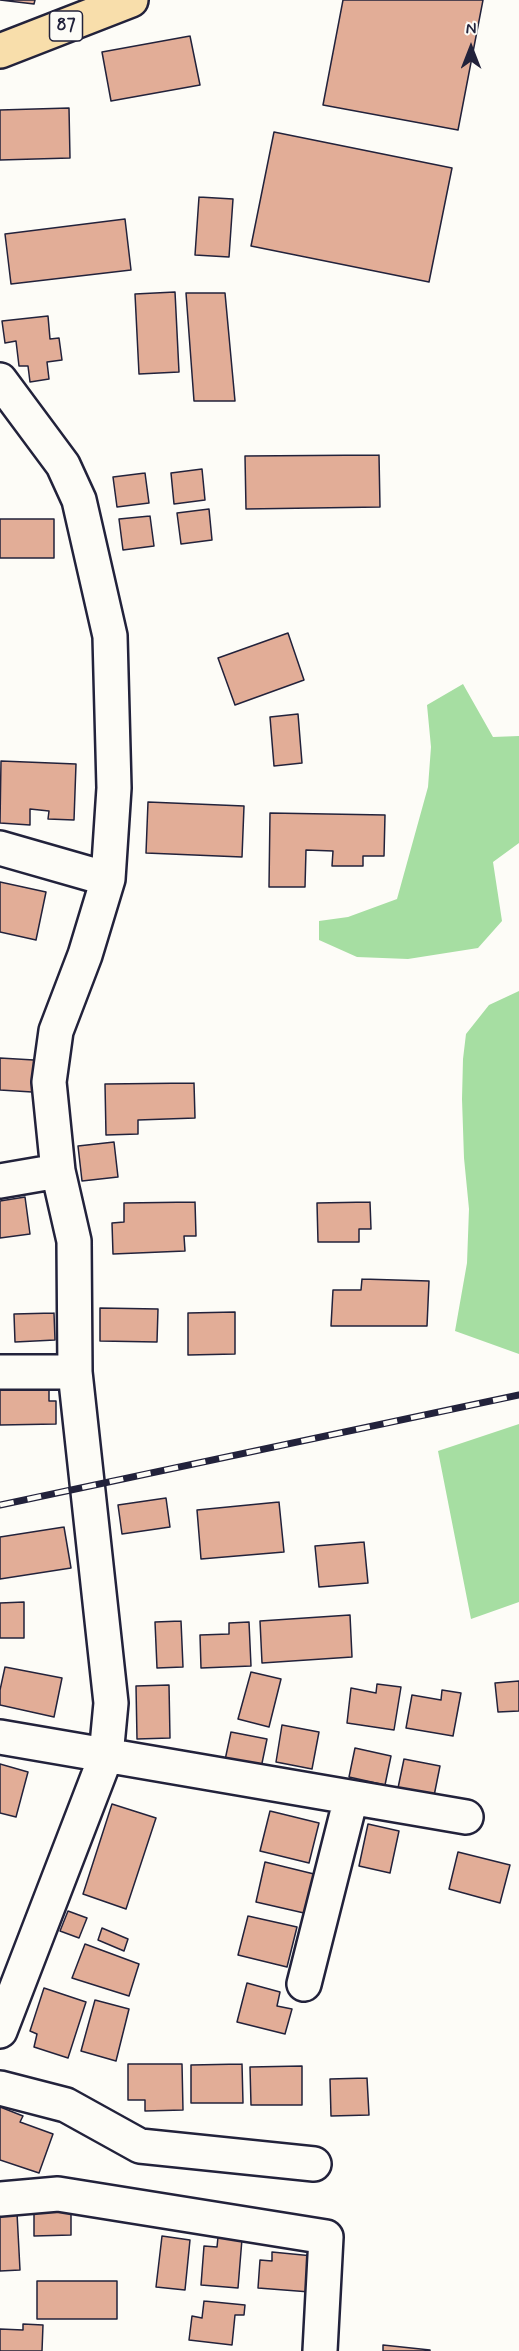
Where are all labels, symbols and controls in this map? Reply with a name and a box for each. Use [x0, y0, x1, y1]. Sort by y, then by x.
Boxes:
road number: 87 [50, 11, 82, 41]
north arrow [441, 18, 501, 78]
text: N [466, 19, 476, 40]

